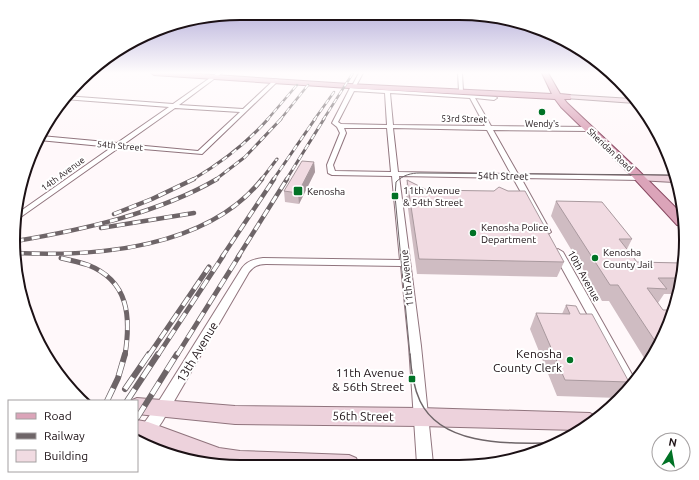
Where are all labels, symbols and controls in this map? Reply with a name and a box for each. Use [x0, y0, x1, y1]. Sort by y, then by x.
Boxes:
marker: Wendy's [537, 107, 547, 117]
street label: 53rd Street [441, 114, 488, 124]
place label: Wendy's [525, 119, 559, 129]
street label: Sheridan Road [585, 126, 635, 174]
street label: 54th Street [97, 139, 144, 153]
street label: 14th Avenue [39, 155, 87, 193]
street label: 54th Street [477, 170, 529, 182]
marker: Kenosha [292, 185, 304, 197]
place label: 11th Avenue & 54th Street [403, 185, 463, 208]
place label: Kenosha [307, 186, 345, 197]
marker: 11th Avenue & 54th Street [390, 191, 400, 201]
place label: Kenosha Police Department [481, 222, 548, 245]
marker: Kenosha Police Department [468, 228, 478, 238]
place label: Kenosha County Jail [603, 247, 653, 270]
street label: 10th Avenue [565, 248, 603, 304]
street label: 11th Avenue [399, 249, 415, 307]
marker: Kenosha County Jail [590, 253, 600, 263]
street label: 13th Avenue [174, 319, 220, 385]
place label: Kenosha County Clerk [493, 347, 562, 374]
marker: Kenosha County Clerk [565, 355, 575, 365]
place label: 11th Avenue & 56th Street [332, 366, 404, 393]
marker: 11th Avenue & 56th Street [407, 374, 417, 384]
legend [8, 400, 138, 472]
text: Road [44, 409, 72, 422]
street label: 56th Street [332, 409, 394, 423]
text: Railway [44, 429, 85, 442]
north arrow [651, 432, 691, 472]
text: N [668, 436, 678, 449]
text: Building [44, 449, 88, 462]

